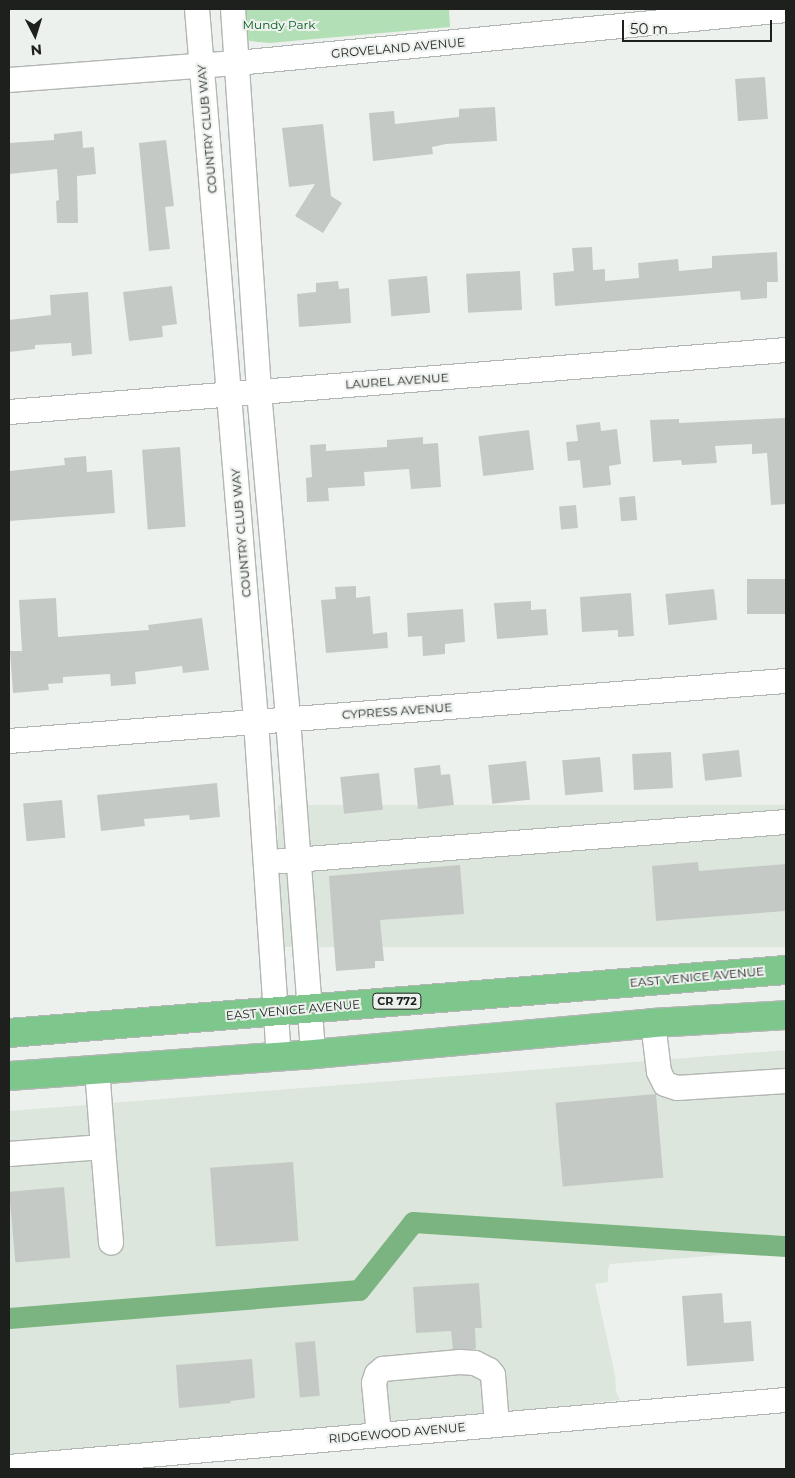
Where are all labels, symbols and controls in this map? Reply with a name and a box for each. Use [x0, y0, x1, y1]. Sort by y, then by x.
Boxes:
north arrow [10, 10, 60, 60]
scale bar [625, 10, 775, 42]
park label: Mundy Park [243, 18, 315, 32]
text: 50 m [630, 19, 668, 38]
street label: GROVELAND AVENUE [331, 35, 465, 61]
text: N [30, 40, 43, 59]
street label: COUNTRY CLUB WAY [194, 64, 220, 194]
street label: LAUREL AVENUE [345, 370, 449, 392]
street label: COUNTRY CLUB WAY [228, 468, 254, 598]
street label: CYPRESS AVENUE [341, 700, 453, 722]
street label: EAST VENICE AVENUE [629, 964, 765, 990]
road number: CR 772 [372, 992, 422, 1009]
street label: EAST VENICE AVENUE [225, 997, 361, 1023]
street label: RIDGEWOOD AVENUE [328, 1420, 466, 1446]

